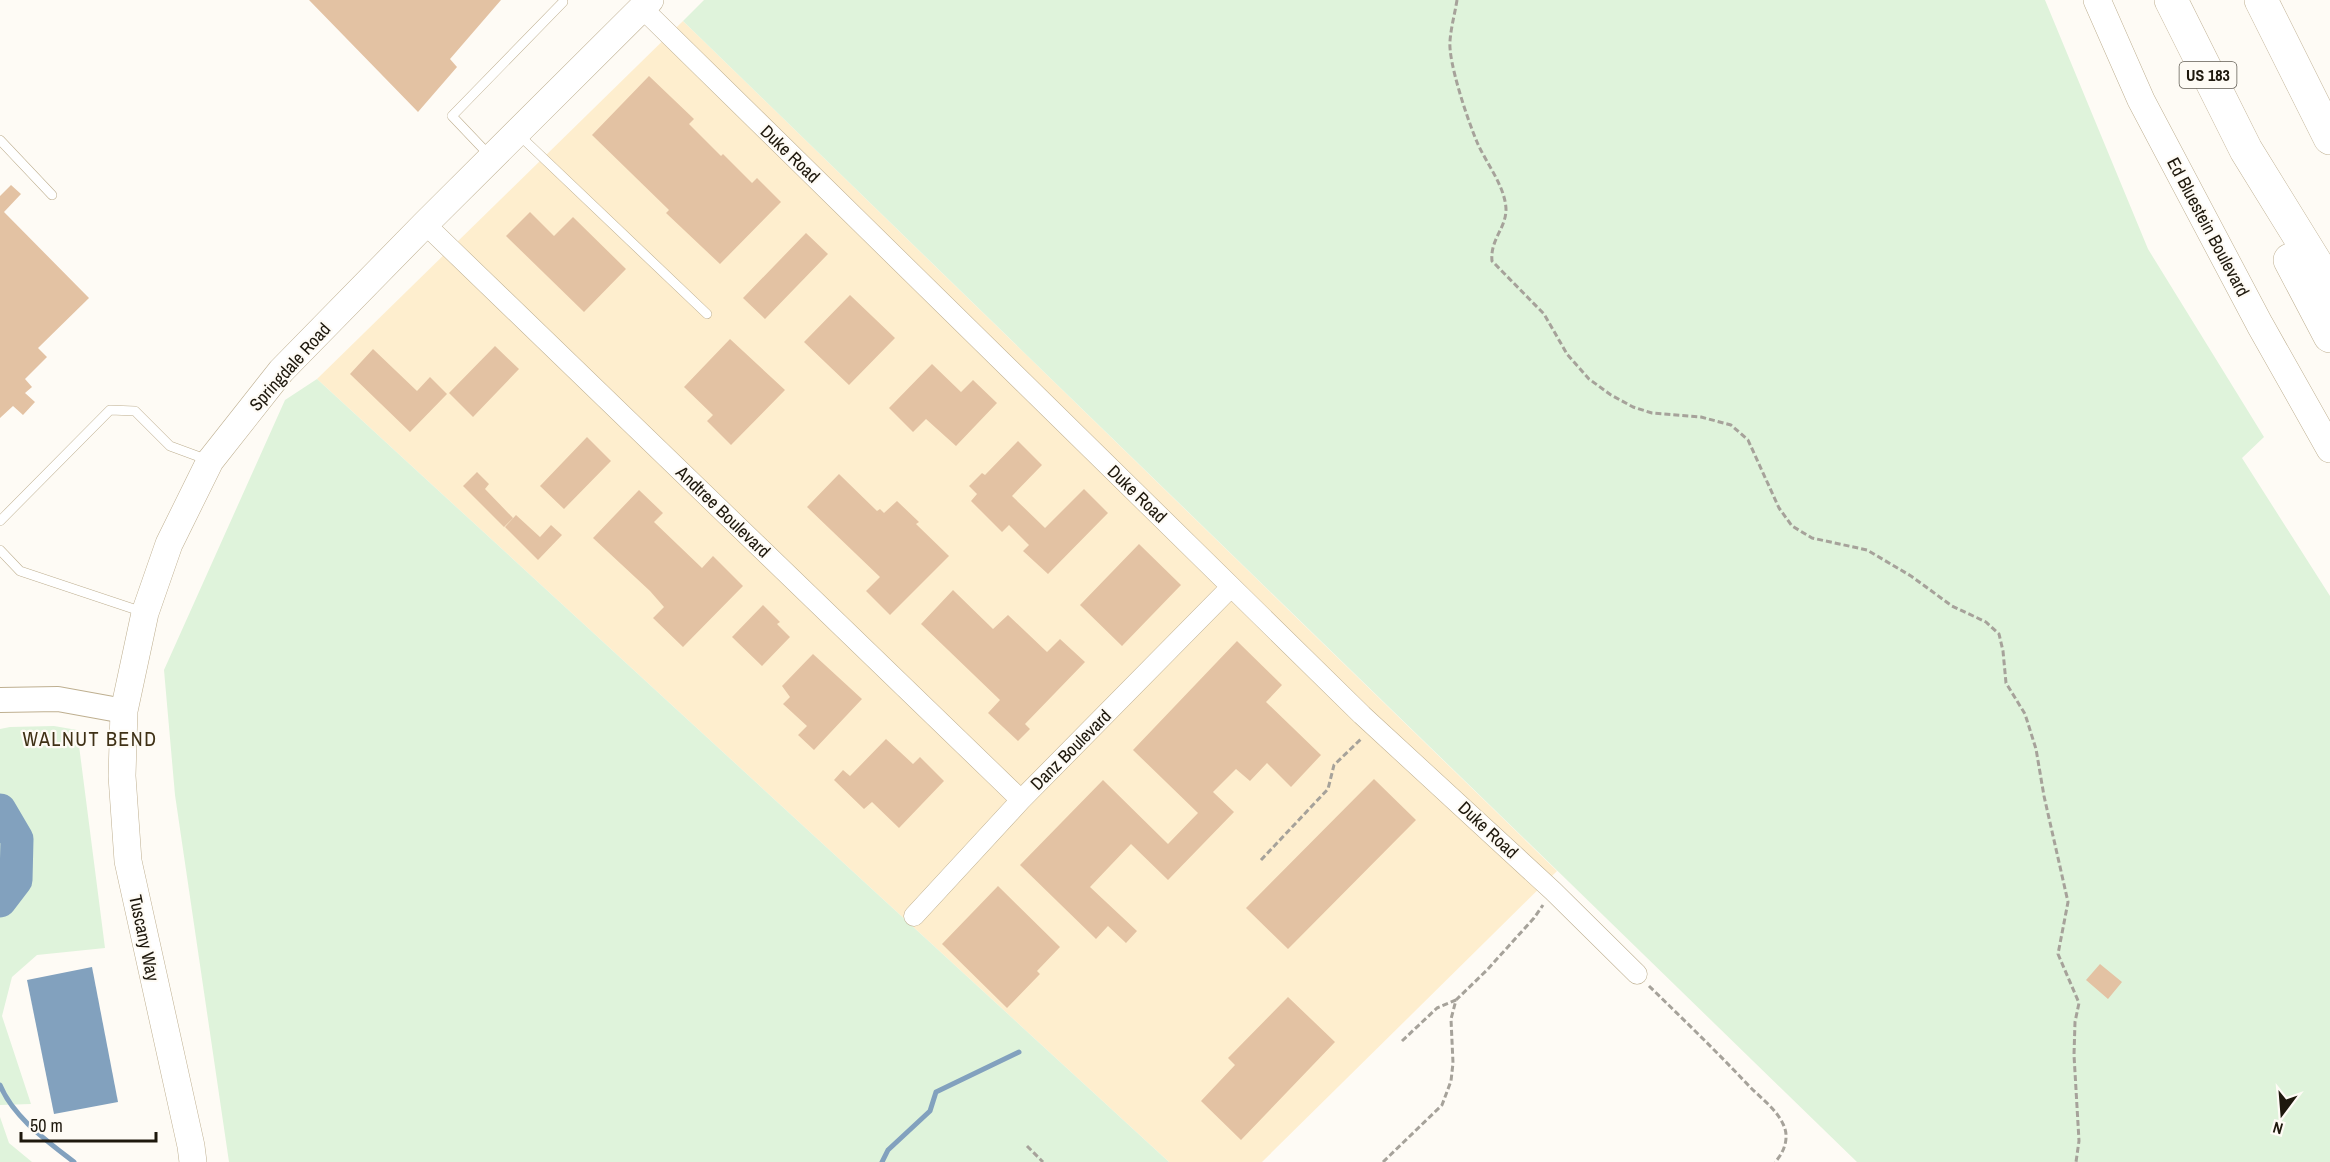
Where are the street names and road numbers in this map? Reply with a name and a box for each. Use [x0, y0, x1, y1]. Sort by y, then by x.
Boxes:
road number: US 183 [2180, 62, 2236, 88]
street label: Duke Road [755, 119, 826, 188]
street label: Ed Bluestein Boulevard [2161, 153, 2256, 301]
street label: Springdale Road [243, 317, 336, 416]
street label: Andtree Boulevard [670, 459, 776, 563]
street label: Duke Road [1102, 459, 1173, 528]
street label: Danz Boulevard [1025, 704, 1117, 796]
street label: Duke Road [1453, 795, 1524, 864]
street label: Tuscany Way [123, 892, 166, 984]

